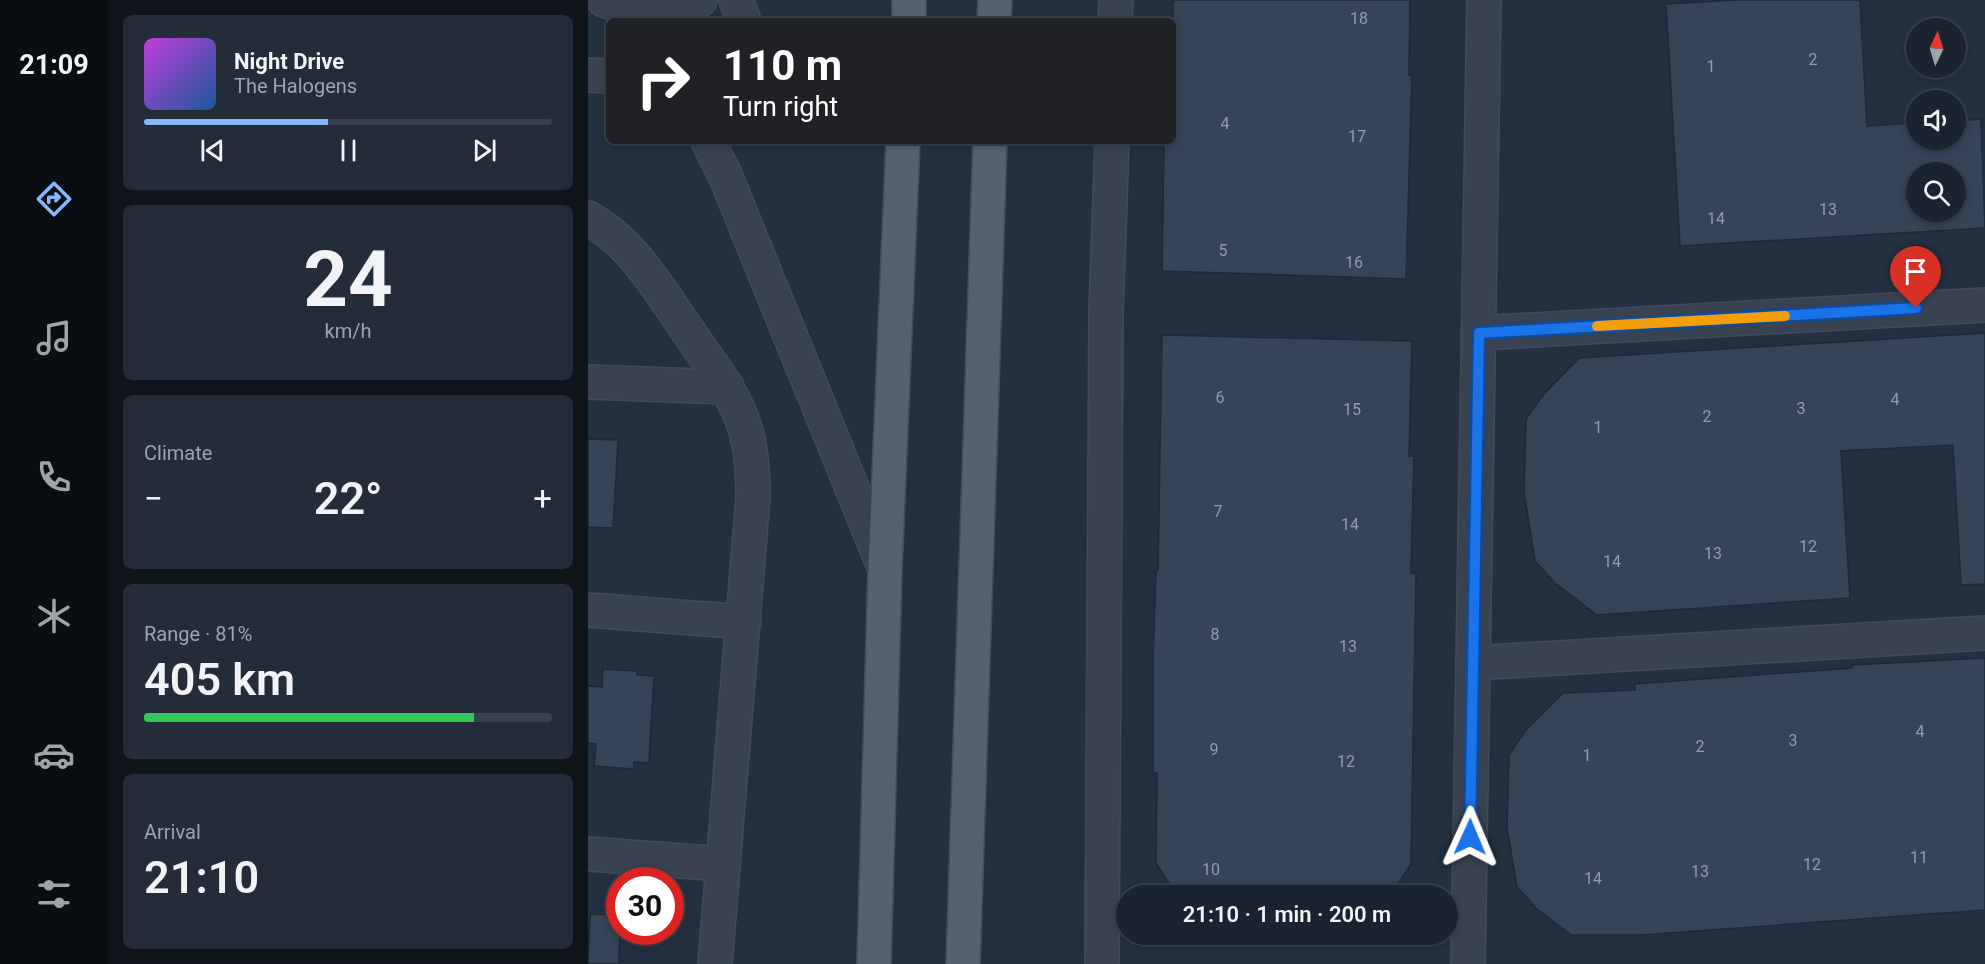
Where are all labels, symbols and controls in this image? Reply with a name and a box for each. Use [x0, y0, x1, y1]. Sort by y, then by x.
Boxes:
house number: 18 [1350, 9, 1368, 28]
north arrow [1906, 18, 1966, 78]
map controls [1906, 18, 1966, 222]
text: 110 m [723, 41, 842, 90]
icon: right [624, 42, 702, 120]
text: 21:09 [19, 49, 89, 81]
text: Night Drive [234, 49, 344, 74]
house number: 2 [1809, 50, 1818, 69]
house number: 1 [1707, 57, 1716, 76]
text: The Halogens [234, 74, 357, 98]
button: sound [1906, 90, 1966, 150]
text: Turn right [723, 91, 838, 123]
house number: 4 [1221, 114, 1230, 133]
house number: 17 [1348, 127, 1366, 146]
icon: previous [196, 134, 229, 167]
icon: pause [332, 134, 365, 167]
icon: next [468, 134, 501, 167]
button: search [1906, 162, 1966, 222]
icon: directions [33, 178, 75, 220]
house number: 13 [1819, 200, 1837, 219]
house number: 14 [1707, 209, 1725, 228]
text: 24 [303, 234, 393, 325]
house number: 5 [1219, 241, 1228, 260]
pin [1890, 246, 1941, 308]
house number: 16 [1345, 253, 1363, 272]
icon: arrive [1899, 255, 1932, 288]
icon: music [33, 317, 75, 359]
text: km/h [325, 319, 371, 343]
house number: 6 [1216, 388, 1225, 407]
house number: 4 [1891, 390, 1900, 409]
house number: 3 [1797, 399, 1806, 418]
house number: 15 [1343, 400, 1361, 419]
house number: 2 [1703, 407, 1712, 426]
house number: 1 [1594, 418, 1603, 437]
text: Climate [144, 441, 212, 465]
icon: phone [33, 456, 75, 498]
text: 22° [314, 472, 382, 525]
text: − [144, 479, 163, 518]
text: + [533, 479, 552, 518]
house number: 7 [1214, 502, 1223, 521]
house number: 14 [1341, 515, 1359, 534]
house number: 12 [1799, 537, 1817, 556]
house number: 13 [1704, 544, 1722, 563]
house number: 14 [1603, 552, 1621, 571]
icon: climate [33, 595, 75, 637]
text: Range · 81% [144, 622, 252, 646]
house number: 8 [1211, 625, 1220, 644]
house number: 13 [1339, 637, 1357, 656]
text: 405 km [144, 653, 295, 706]
house number: 4 [1916, 722, 1925, 741]
house number: 3 [1789, 731, 1798, 750]
icon: car [33, 734, 75, 776]
house number: 2 [1696, 737, 1705, 756]
house number: 9 [1210, 740, 1219, 759]
house number: 1 [1583, 746, 1592, 765]
house number: 12 [1337, 752, 1355, 771]
position arrow [1438, 805, 1502, 869]
text: Arrival [144, 820, 201, 844]
house number: 11 [1910, 848, 1928, 867]
text: 21:10 [144, 851, 259, 904]
house number: 12 [1803, 855, 1821, 874]
house number: 10 [1202, 860, 1220, 879]
house number: 13 [1691, 862, 1709, 881]
speed limit sign: 30 [606, 867, 684, 945]
house number: 14 [1584, 869, 1602, 888]
icon: filters [33, 873, 75, 915]
text: 21:10 · 1 min · 200 m [1183, 902, 1391, 927]

